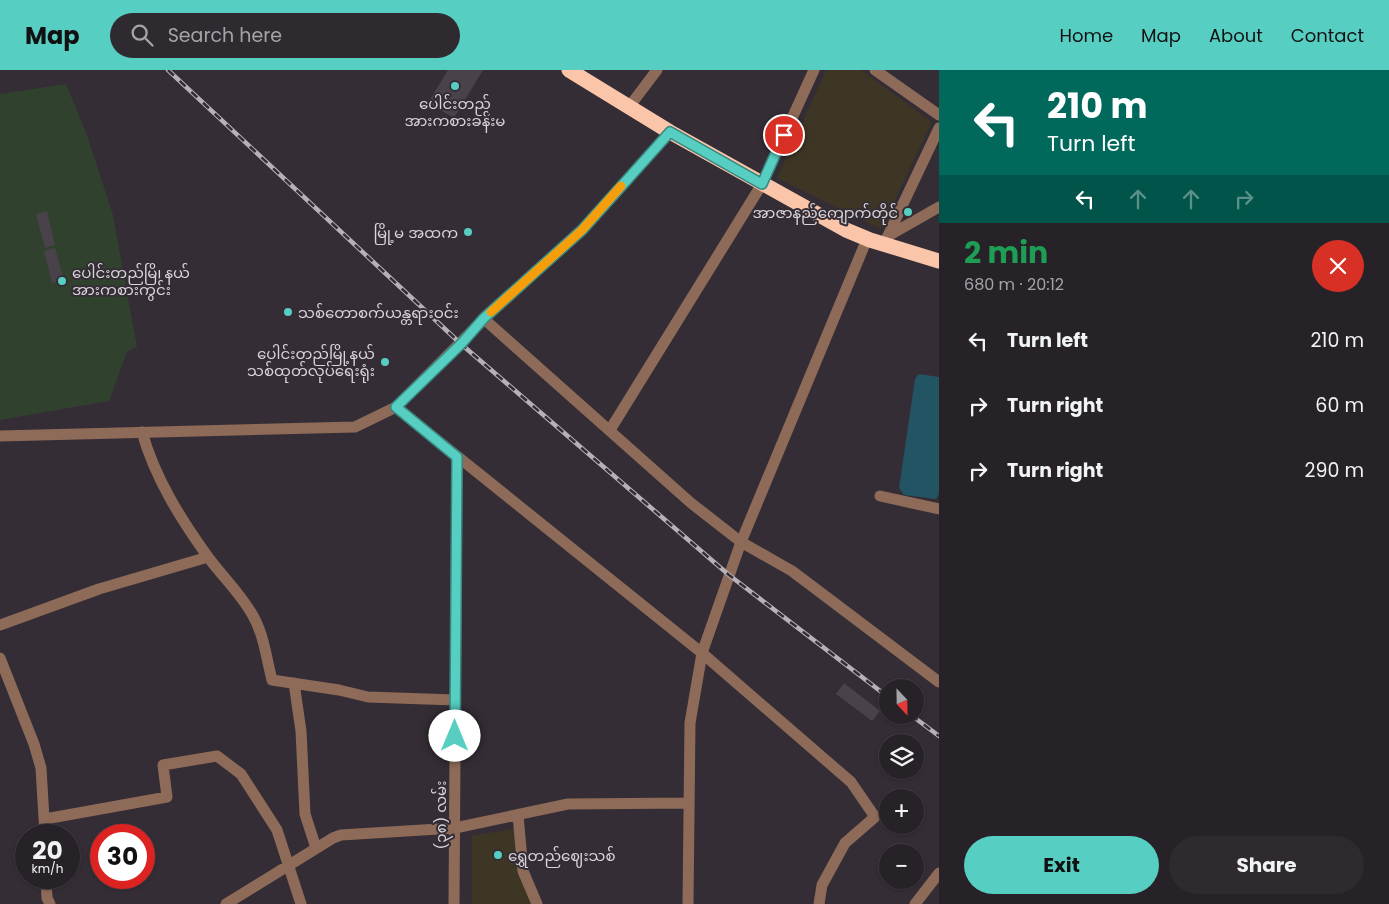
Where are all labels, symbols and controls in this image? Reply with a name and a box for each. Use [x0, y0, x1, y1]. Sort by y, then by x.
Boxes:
search box [110, 13, 460, 58]
text: Map [25, 19, 80, 52]
icon: search [128, 21, 156, 49]
text: Search here [168, 22, 282, 49]
text: Home [1059, 23, 1113, 48]
text: Map [1141, 23, 1181, 48]
text: About [1209, 23, 1263, 48]
text: Contact [1291, 23, 1364, 48]
marker: ပေါင်းတည် အားကစားခန်းမ [449, 80, 461, 92]
text: 210 m [1047, 81, 1147, 130]
icon: left [964, 90, 1029, 155]
place label: ပေါင်းတည် အားကစားခန်းမ [404, 93, 506, 133]
pin [763, 114, 805, 156]
icon: arrive [770, 121, 798, 149]
text: Turn left [1047, 128, 1135, 159]
icon: left [1071, 185, 1099, 213]
icon: ahead [1124, 185, 1152, 213]
icon: ahead [1177, 185, 1205, 213]
icon: right [1230, 185, 1258, 213]
place label: အာဇာနည်ကျောက်တိုင် [753, 202, 898, 225]
marker: အာဇာနည်ကျောက်တိုင် [902, 206, 914, 218]
place label: မြို့မ အထက [373, 222, 458, 245]
marker: မြို့မ အထက [462, 226, 474, 238]
text: 2 min [964, 231, 1048, 274]
button: close [1312, 240, 1364, 292]
place label: ‌ပေါင်းတည်မြို့နယ် အားကစားကွင်း [72, 262, 190, 301]
text: 680 m · 20:12 [964, 273, 1064, 296]
marker: ‌ပေါင်းတည်မြို့နယ် အားကစားကွင်း [56, 275, 68, 287]
place label: သစ်တောစက်ယန္တရားဝင်း [298, 302, 459, 325]
marker: သစ်တောစက်ယန္တရားဝင်း [282, 306, 294, 318]
icon: left [964, 327, 992, 355]
text: Turn left [1007, 327, 1088, 354]
text: 210 m [1310, 327, 1364, 354]
place label: ပေါင်းတည်မြို့နယ် သစ်ထုတ်လုပ်ရေးရုံး [247, 343, 375, 383]
marker: ပေါင်းတည်မြို့နယ် သစ်ထုတ်လုပ်ရေးရုံး [379, 356, 391, 368]
icon: right [964, 392, 992, 420]
text: Turn right [1007, 392, 1103, 419]
text: 60 m [1315, 392, 1364, 419]
icon: right [964, 457, 992, 485]
text: Turn right [1007, 457, 1103, 484]
text: 290 m [1305, 457, 1364, 484]
north arrow [879, 679, 924, 724]
map controls [879, 679, 924, 889]
position arrow [428, 709, 480, 761]
button: layers [879, 734, 924, 779]
street label: (၃၈) လမ်း [430, 781, 453, 849]
button: + [879, 789, 924, 834]
speed limit sign: 30 [90, 824, 155, 889]
text: 20 [32, 833, 63, 868]
button: Exit [964, 836, 1159, 894]
button: Share [1169, 836, 1364, 894]
button: − [879, 844, 924, 889]
place label: ရွှေတည်ဈေးသစ် [508, 845, 616, 868]
marker: ရွှေတည်ဈေးသစ် [492, 849, 504, 861]
text: km/h [32, 860, 63, 877]

